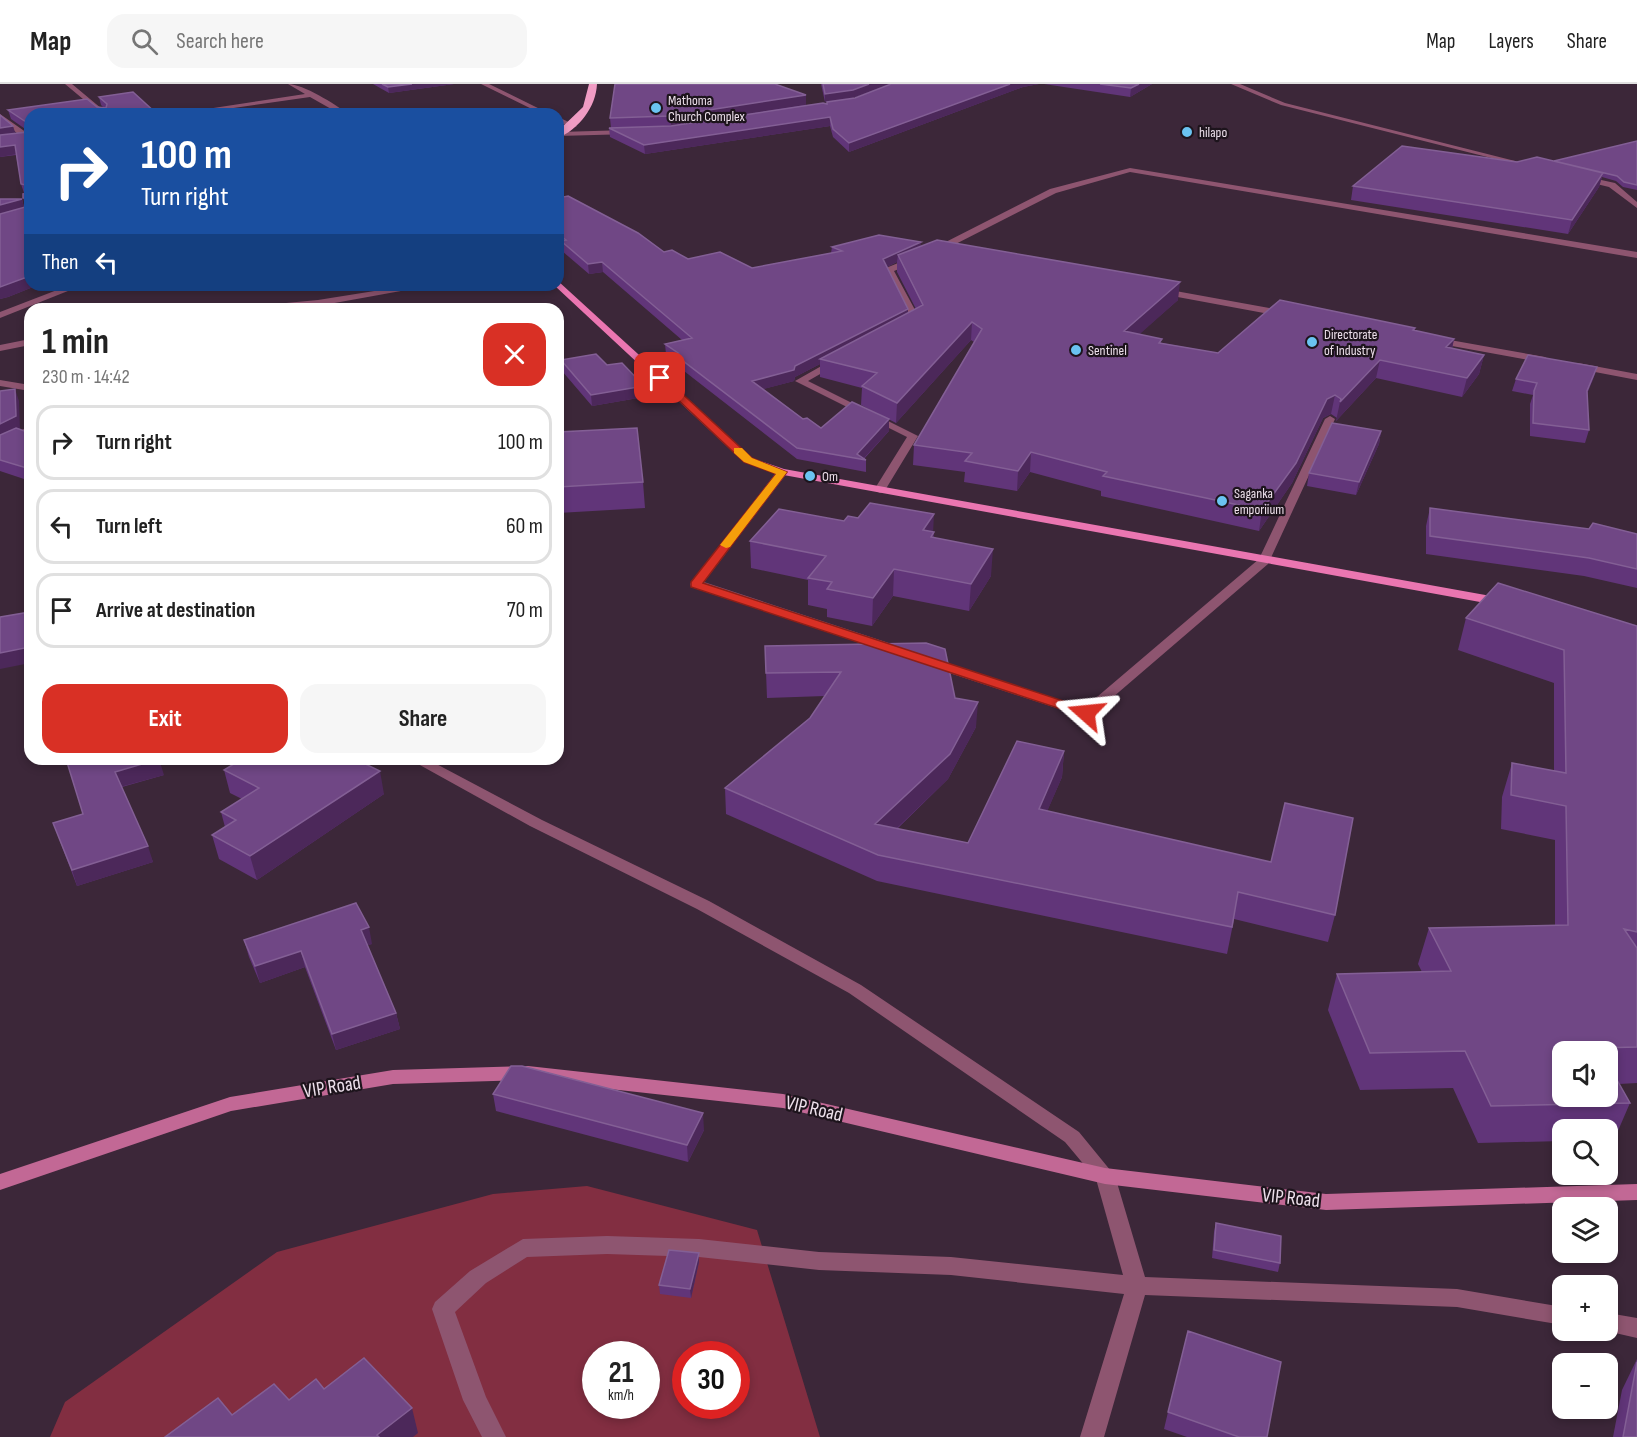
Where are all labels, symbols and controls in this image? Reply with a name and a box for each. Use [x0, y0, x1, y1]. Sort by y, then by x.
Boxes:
search box [107, 14, 527, 68]
text: Map [30, 25, 71, 58]
icon: search [128, 25, 161, 58]
text: Search here [176, 28, 264, 55]
text: Map [1426, 29, 1455, 54]
text: Layers [1488, 29, 1534, 54]
text: Share [1567, 29, 1607, 54]
place label: Mathoma Church Complex [668, 92, 746, 125]
marker: Mathoma Church Complex [649, 101, 663, 115]
place label: hilapo [1199, 124, 1227, 141]
marker: hilapo [1180, 125, 1194, 139]
text: 100 m [141, 130, 232, 181]
icon: right [42, 132, 120, 210]
text: Turn right [141, 181, 228, 213]
icon: left [90, 246, 123, 279]
text: Then [42, 249, 78, 276]
text: 1 min [42, 321, 109, 364]
button: close [483, 323, 546, 386]
place label: Directorate of Industry [1324, 326, 1377, 359]
marker: Directorate of Industry [1305, 335, 1319, 349]
place label: Sentinel [1088, 342, 1127, 359]
marker: Sentinel [1069, 343, 1083, 357]
pin [634, 352, 685, 403]
icon: arrive [643, 361, 676, 394]
text: 230 m · 14:42 [42, 365, 130, 389]
icon: right [45, 426, 78, 459]
text: Turn right [96, 429, 172, 456]
text: 100 m [498, 429, 543, 456]
place label: Om [822, 468, 838, 485]
marker: Om [803, 469, 817, 483]
place label: Saganka emporiium [1234, 485, 1284, 518]
marker: Saganka emporiium [1215, 494, 1229, 508]
icon: left [45, 510, 78, 543]
text: Turn left [96, 513, 162, 540]
text: 60 m [506, 513, 543, 540]
icon: arrive [45, 594, 78, 627]
text: Arrive at destination [96, 597, 255, 624]
text: 70 m [507, 597, 543, 624]
position arrow [1054, 681, 1118, 745]
button: Exit [42, 684, 288, 753]
button: Share [300, 684, 546, 753]
map controls [1552, 1041, 1618, 1419]
button: sound [1552, 1041, 1618, 1107]
street label: VIP Road [301, 1071, 363, 1103]
street label: VIP Road [783, 1091, 845, 1127]
button: search [1552, 1119, 1618, 1185]
street label: VIP Road [1261, 1183, 1321, 1213]
button: layers [1552, 1197, 1618, 1263]
button: + [1552, 1275, 1618, 1341]
speed limit sign: 30 [672, 1341, 750, 1419]
button: − [1552, 1353, 1618, 1419]
text: 21 [609, 1355, 633, 1391]
text: km/h [608, 1386, 634, 1405]

